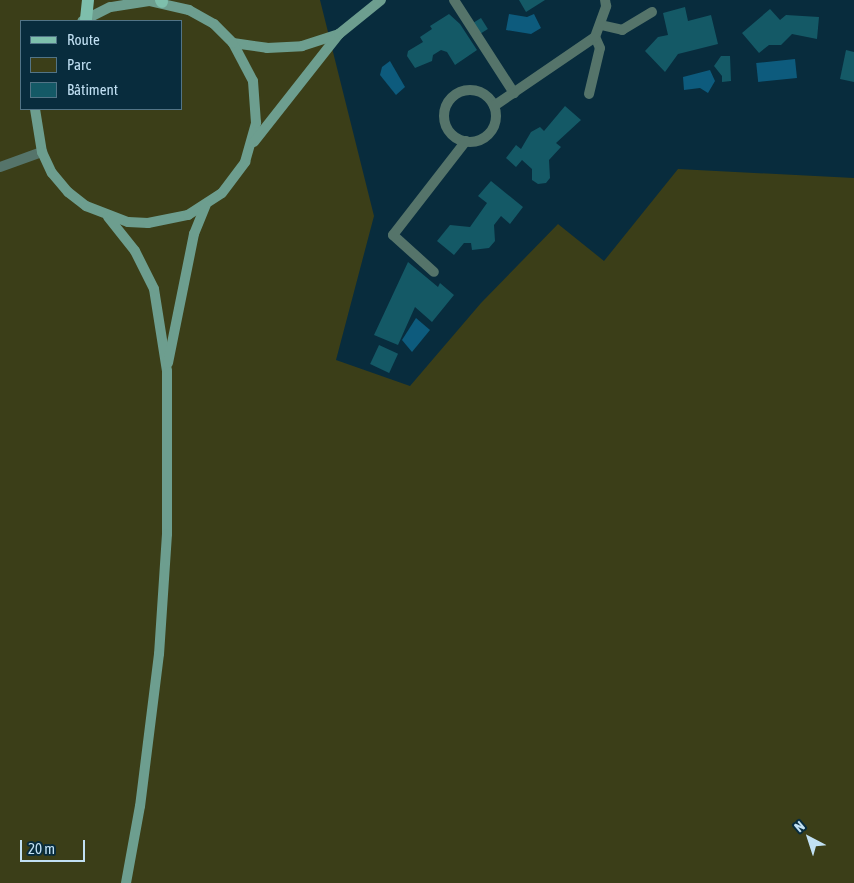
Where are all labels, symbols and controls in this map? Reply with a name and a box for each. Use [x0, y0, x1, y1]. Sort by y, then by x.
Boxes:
legend [20, 20, 182, 110]
text: Route [67, 31, 100, 48]
text: Parc [67, 56, 91, 73]
text: Bâtiment [67, 81, 118, 98]
north arrow [784, 813, 834, 863]
text: N [791, 818, 808, 835]
scale bar [22, 830, 88, 862]
text: 20 m [28, 840, 55, 857]

